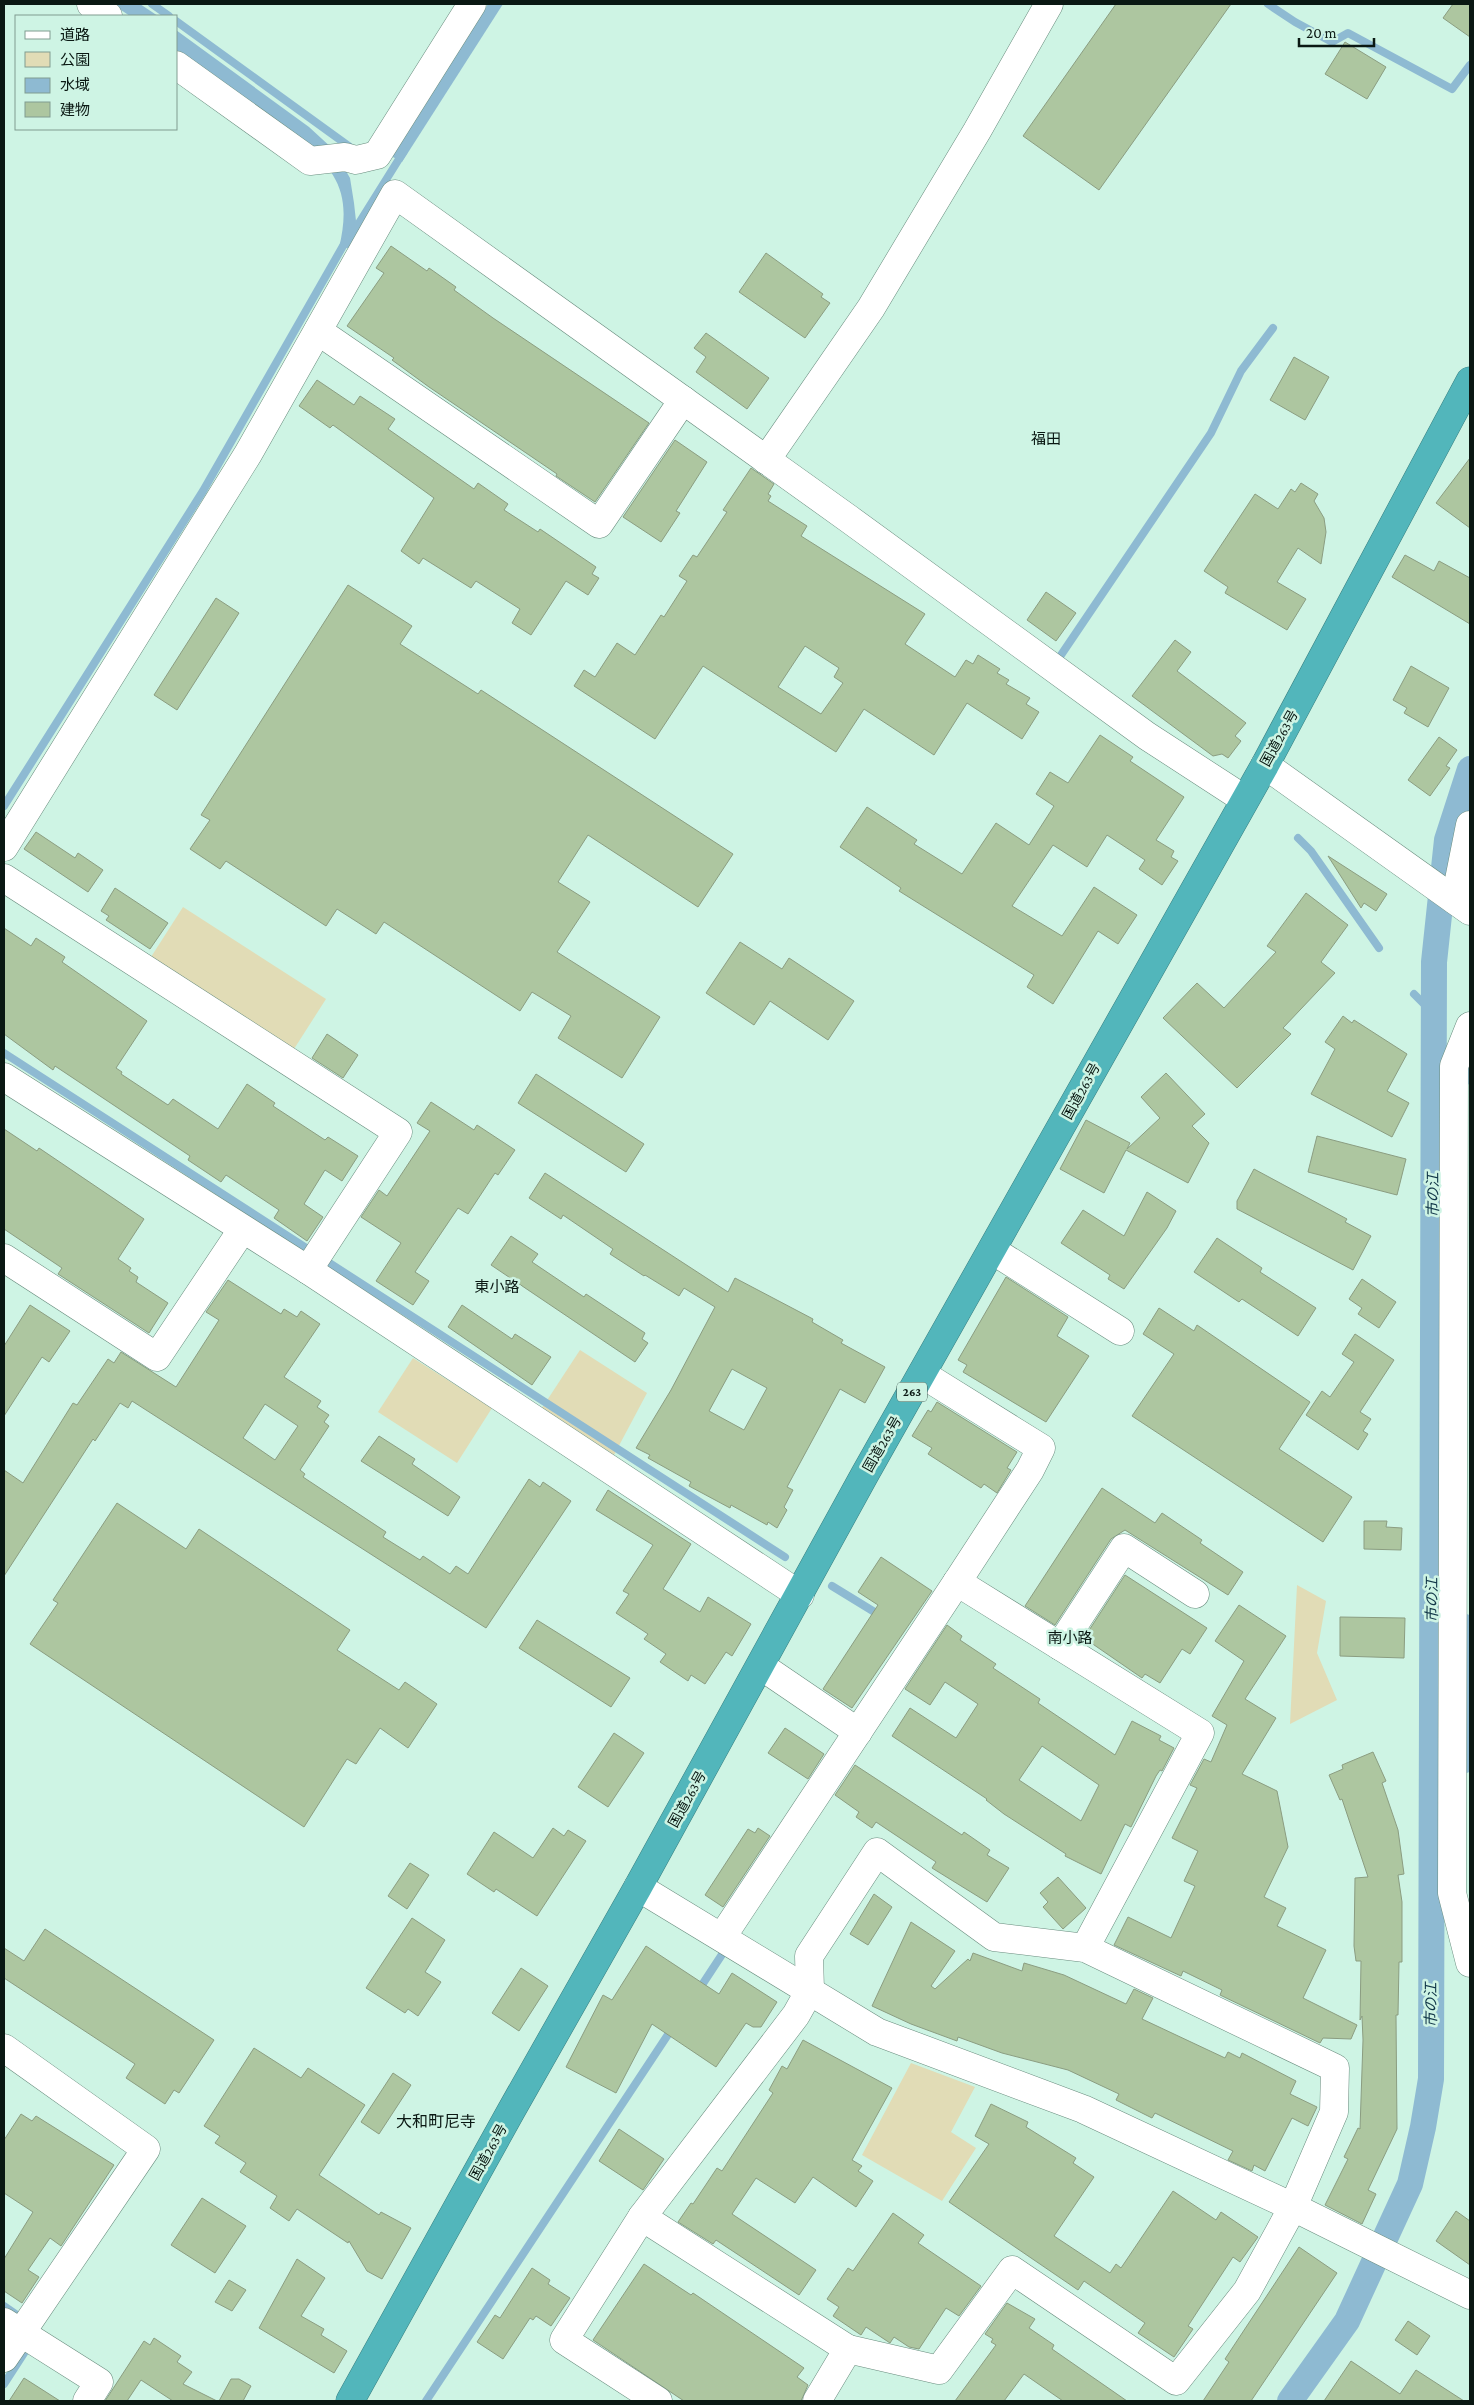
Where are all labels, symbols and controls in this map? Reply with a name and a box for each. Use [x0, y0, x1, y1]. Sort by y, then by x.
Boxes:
legend [15, 15, 178, 130]
scale bar [1299, 15, 1374, 47]
text: 20 m [1306, 25, 1337, 41]
text: 道路 [60, 27, 90, 43]
text: 公園 [60, 52, 90, 68]
text: 水域 [60, 77, 90, 93]
text: 建物 [60, 102, 90, 118]
district label: 福田 [1031, 431, 1061, 447]
street label: 国道263号 [1257, 707, 1301, 769]
street label: 国道263号 [1059, 1060, 1103, 1122]
water label: 市の江 [1425, 1171, 1441, 1218]
district label: 東小路 [474, 1279, 520, 1295]
road number: 263 [897, 1382, 927, 1401]
street label: 国道263号 [860, 1413, 904, 1475]
water label: 市の江 [1424, 1576, 1440, 1623]
district label: 南小路 [1047, 1630, 1093, 1646]
street label: 国道263号 [665, 1768, 709, 1830]
water label: 市の江 [1423, 1981, 1439, 2028]
district label: 大和町尼寺 [396, 2113, 476, 2130]
street label: 国道263号 [466, 2121, 510, 2183]

